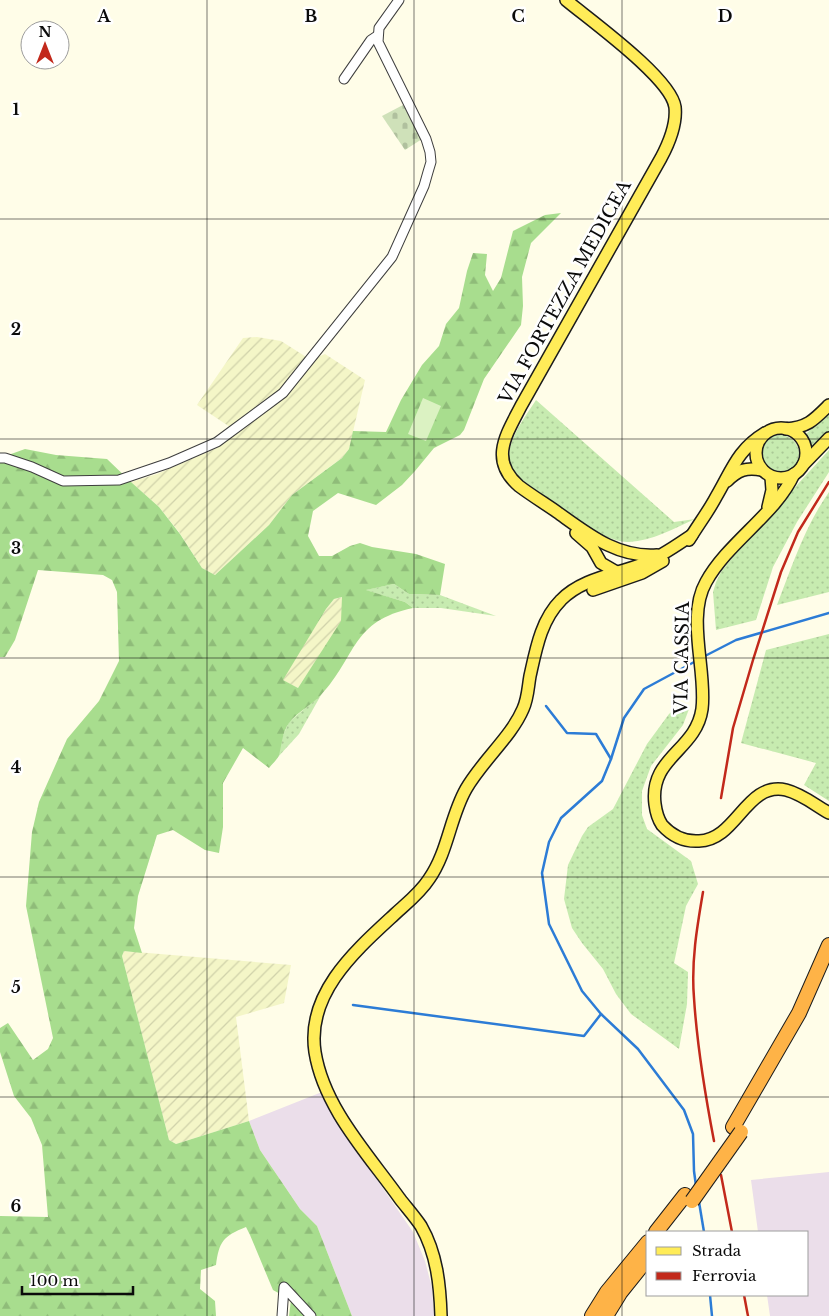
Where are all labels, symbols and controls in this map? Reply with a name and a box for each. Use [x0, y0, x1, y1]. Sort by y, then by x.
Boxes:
text: A [97, 6, 112, 26]
text: B [305, 6, 318, 26]
text: C [511, 6, 525, 26]
text: D [718, 6, 732, 26]
north arrow [20, 20, 70, 70]
text: N [38, 23, 52, 41]
text: 1 [13, 99, 20, 119]
street label: VIA FORTEZZA MEDICEA [494, 175, 637, 409]
text: 2 [11, 319, 21, 339]
text: 3 [11, 538, 21, 558]
street label: VIA CASSIA [670, 600, 694, 716]
text: 4 [11, 757, 21, 777]
text: 5 [11, 977, 21, 997]
text: 6 [11, 1196, 22, 1216]
legend [646, 1231, 809, 1296]
text: Strada [692, 1241, 742, 1260]
scale bar [22, 1264, 134, 1296]
text: Ferrovia [692, 1266, 757, 1285]
text: 100 m [30, 1271, 79, 1290]

